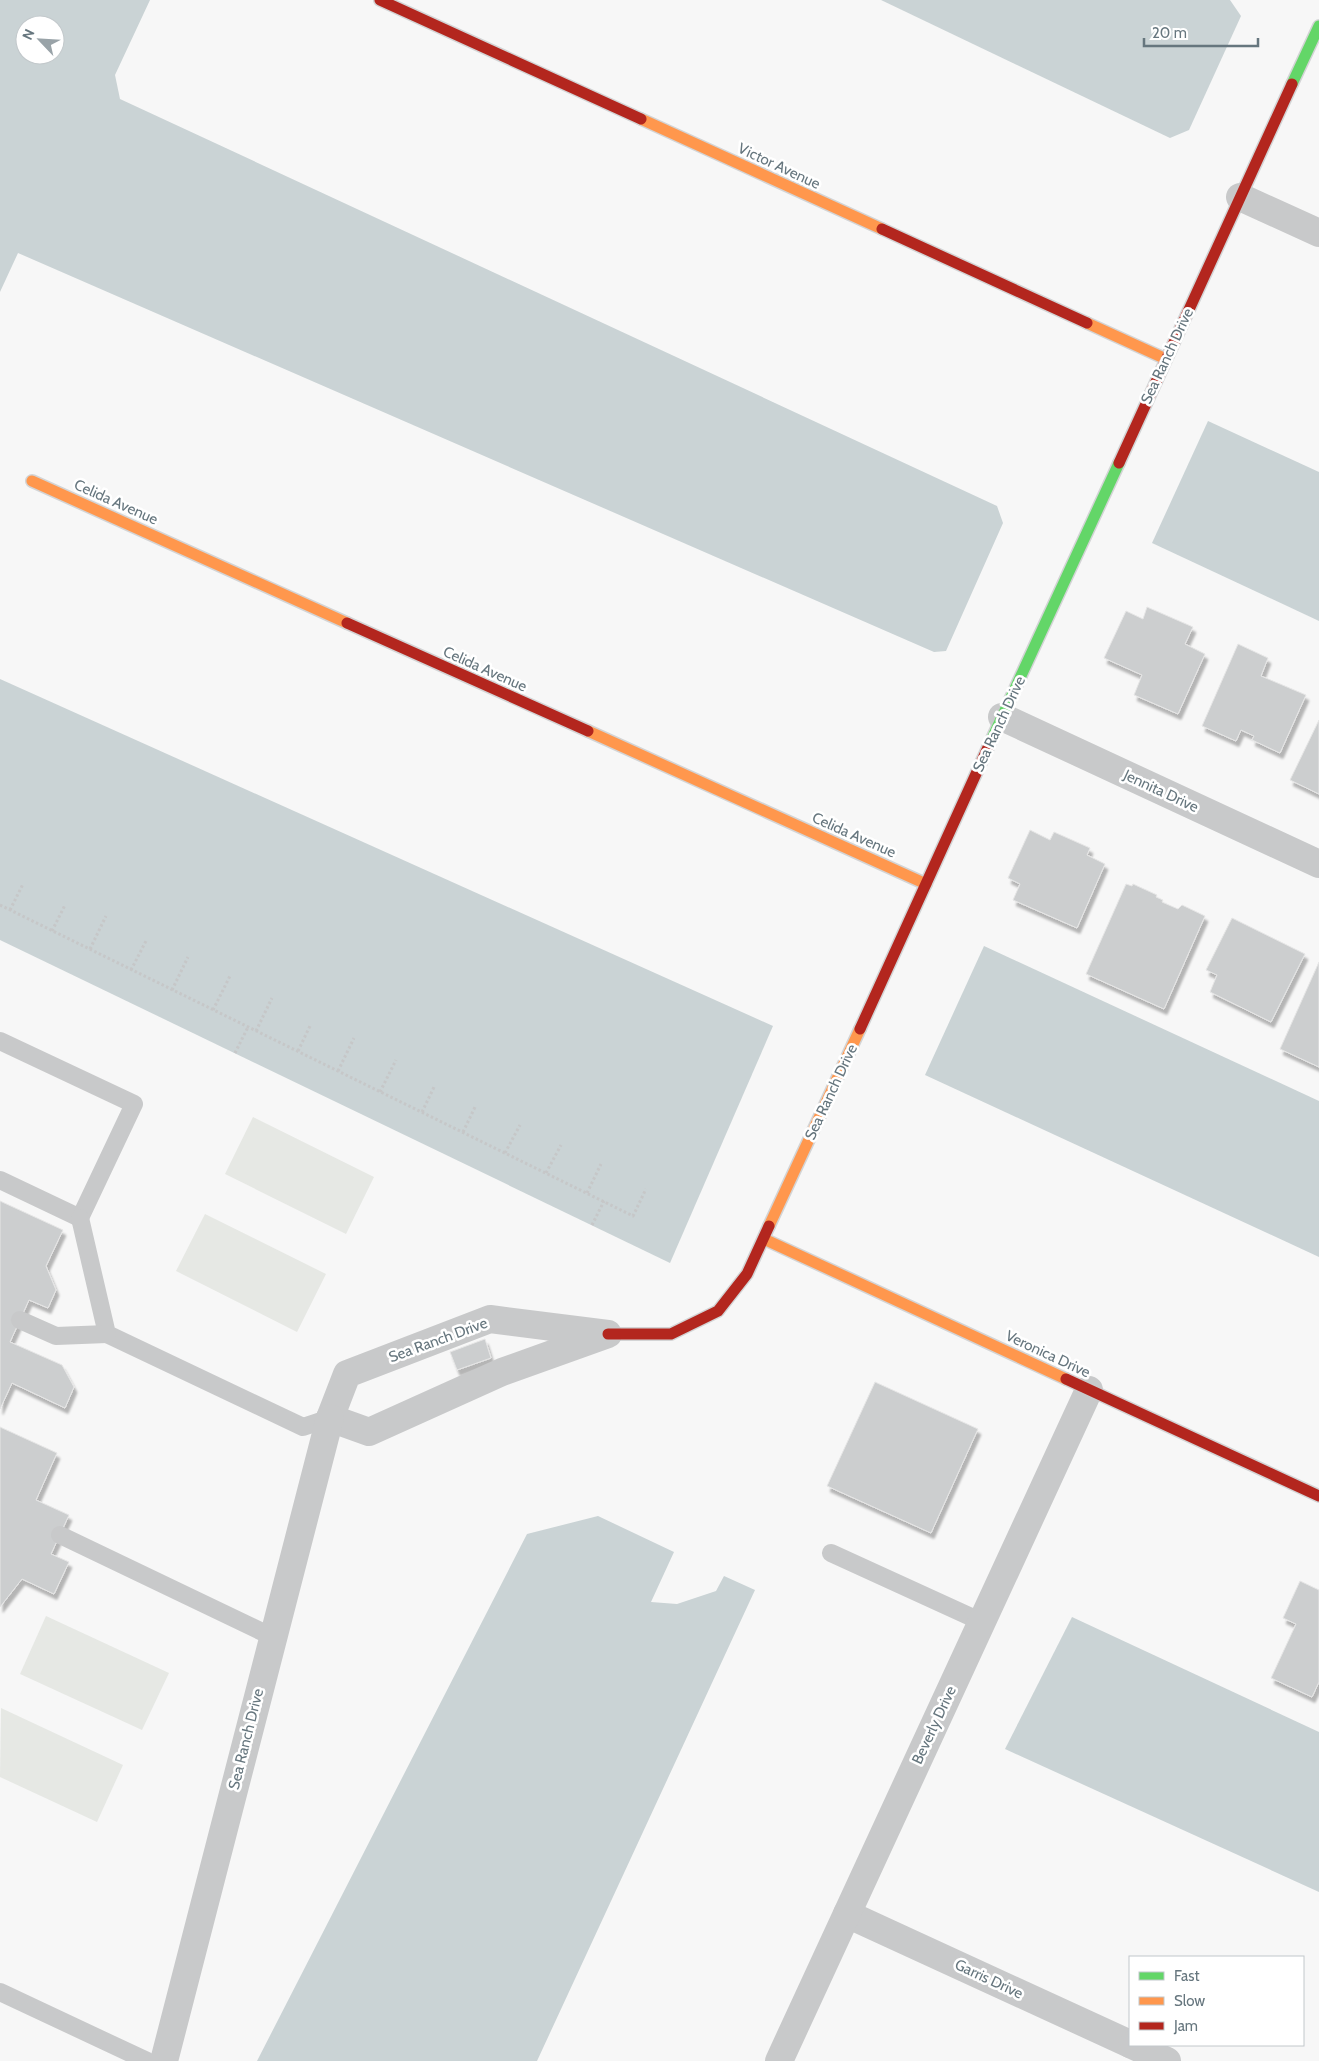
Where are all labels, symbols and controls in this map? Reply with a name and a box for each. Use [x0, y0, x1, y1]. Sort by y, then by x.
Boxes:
north arrow [15, 15, 65, 65]
scale bar [1144, 15, 1258, 47]
text: 20 m [1152, 24, 1187, 42]
text: N [18, 26, 38, 43]
street label: Victor Avenue [735, 139, 823, 193]
street label: Sea Ranch Drive [1137, 305, 1197, 407]
street label: Celida Avenue [71, 475, 161, 529]
street label: Celida Avenue [440, 642, 530, 696]
street label: Sea Ranch Drive [969, 673, 1029, 775]
street label: Jennita Drive [1120, 765, 1202, 816]
street label: Celida Avenue [809, 808, 899, 862]
street label: Sea Ranch Drive [801, 1041, 861, 1143]
street label: Sea Ranch Drive [386, 1314, 490, 1366]
street label: Veronica Drive [1003, 1327, 1093, 1382]
street label: Beverly Drive [908, 1683, 960, 1767]
street label: Sea Ranch Drive [225, 1686, 267, 1791]
street label: Garris Drive [952, 1955, 1026, 2003]
legend [1129, 1956, 1304, 2046]
text: Fast [1174, 1967, 1199, 1985]
text: Slow [1174, 1992, 1205, 2010]
text: Jam [1173, 2017, 1198, 2035]

